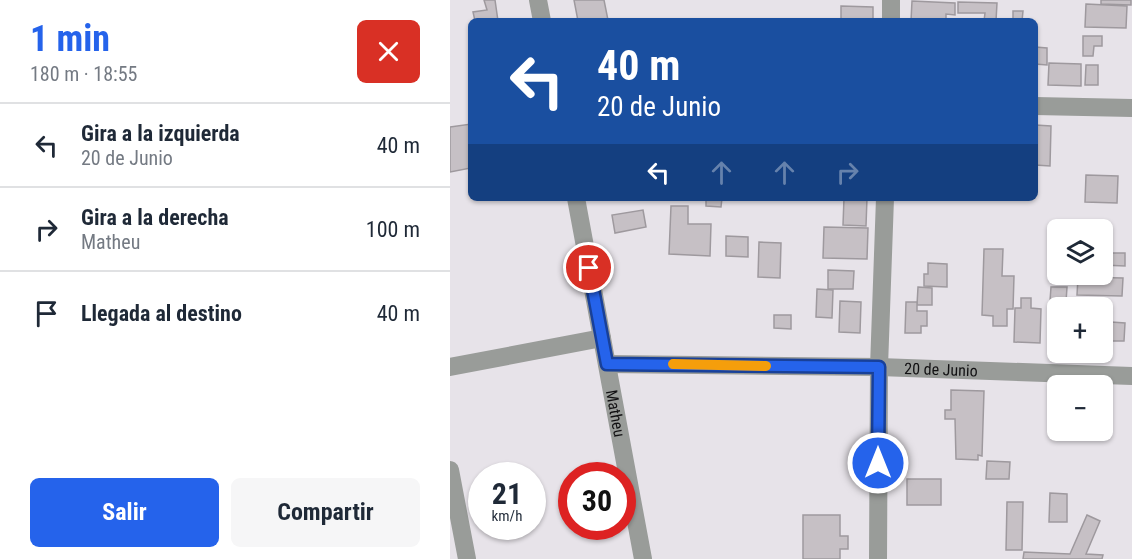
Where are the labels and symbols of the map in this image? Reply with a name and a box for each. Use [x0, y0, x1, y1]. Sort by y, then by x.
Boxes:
pin [563, 242, 614, 293]
street label: 20 de Junio [904, 359, 978, 381]
street label: Matheu [602, 388, 629, 438]
position arrow [846, 431, 910, 495]
speed limit sign: 30 [558, 462, 636, 540]

